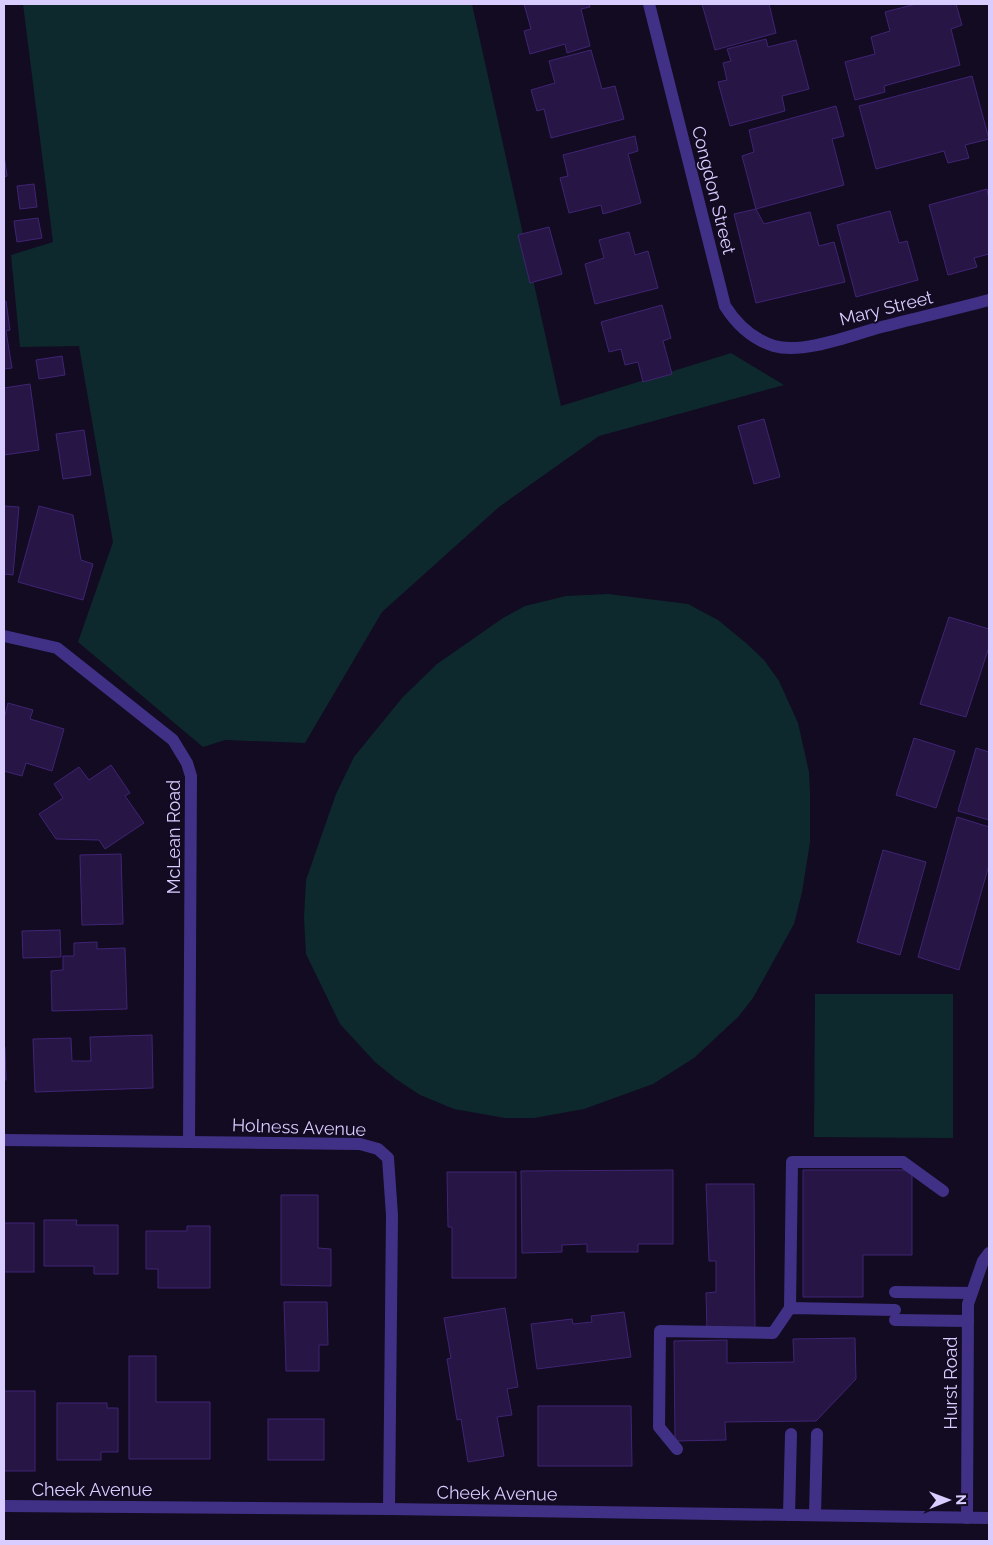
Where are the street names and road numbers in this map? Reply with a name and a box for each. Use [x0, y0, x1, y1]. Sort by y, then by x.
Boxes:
street label: Congdon Street [688, 124, 740, 256]
street label: Mary Street [837, 286, 935, 330]
street label: McLean Road [163, 780, 184, 894]
street label: Holness Avenue [231, 1114, 367, 1140]
street label: Hurst Road [940, 1337, 961, 1429]
street label: Cheek Avenue [32, 1479, 153, 1500]
street label: Cheek Avenue [436, 1481, 558, 1505]

